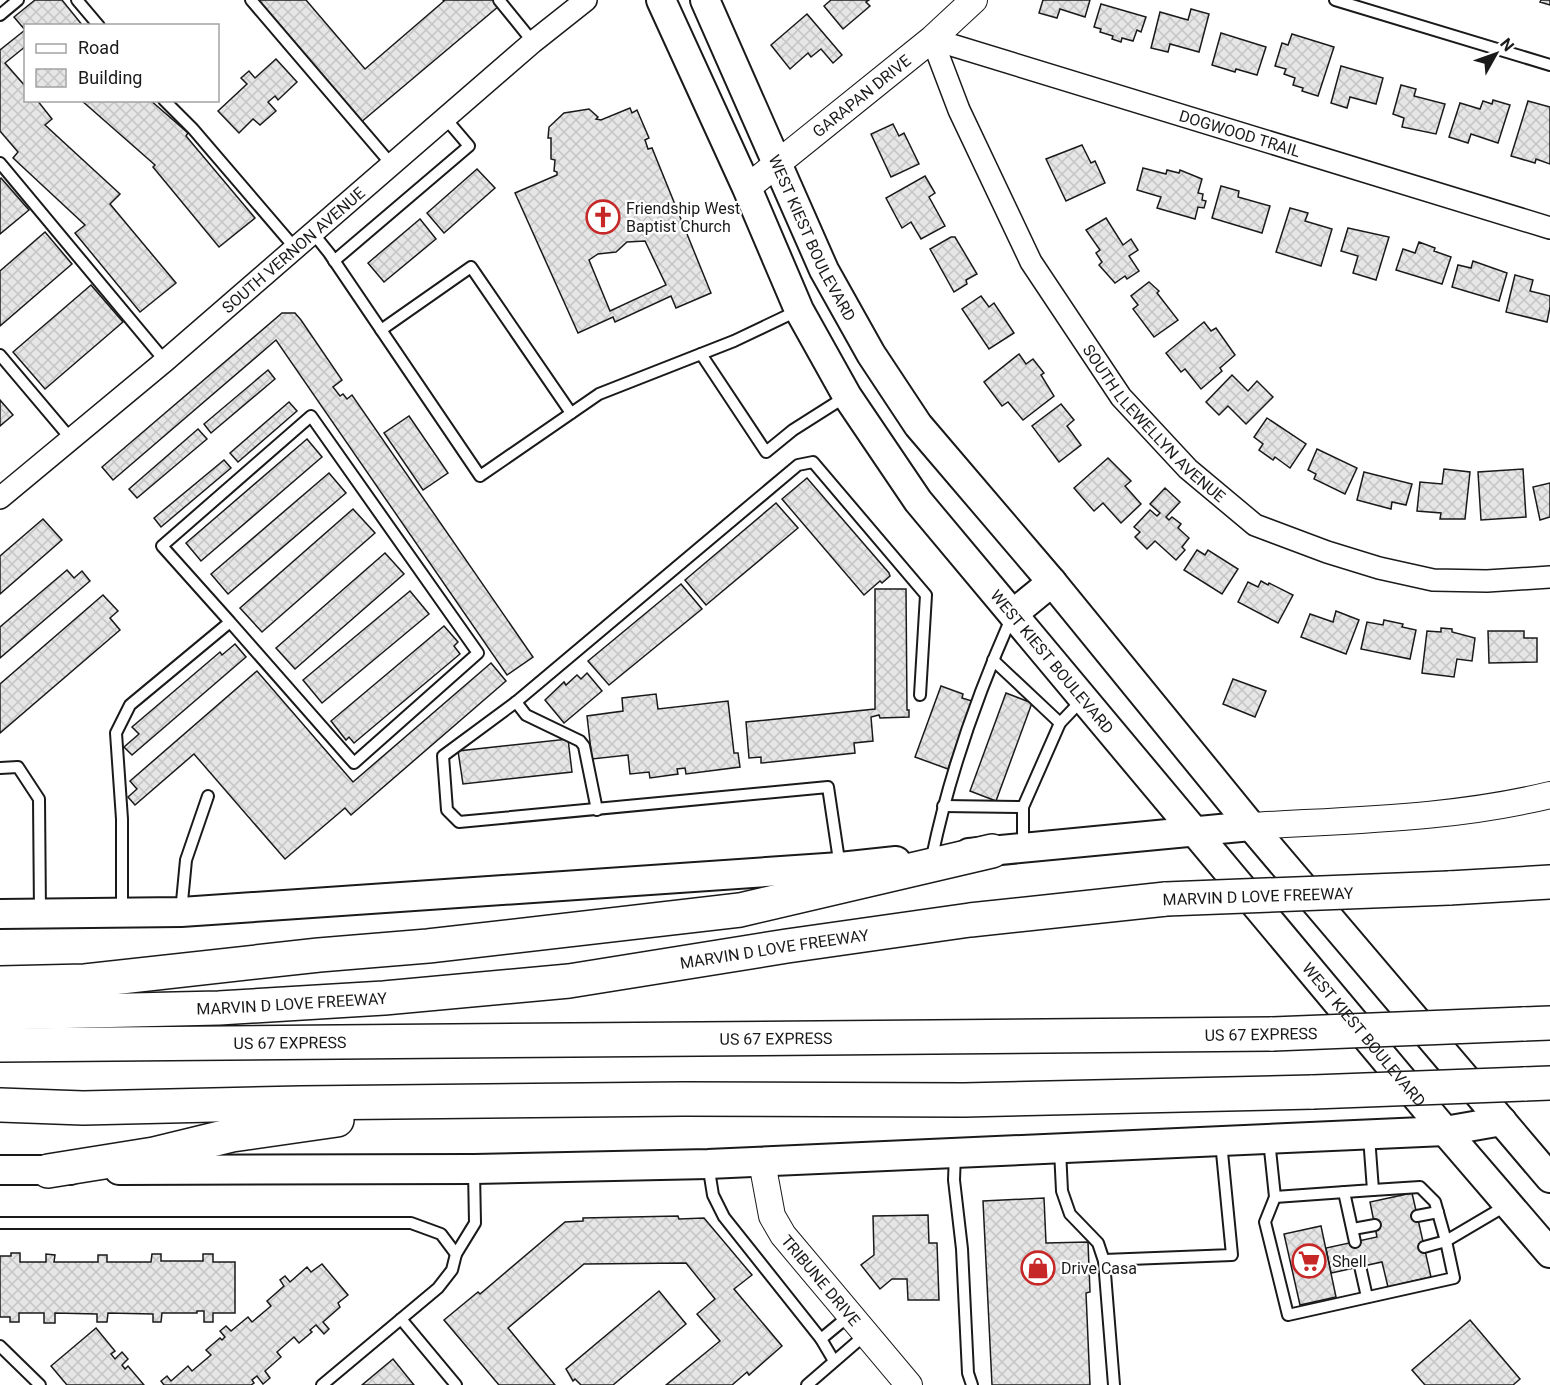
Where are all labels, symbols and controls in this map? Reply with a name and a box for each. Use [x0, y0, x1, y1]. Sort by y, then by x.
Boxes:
legend [24, 24, 219, 102]
north arrow [1466, 24, 1526, 84]
text: N [1496, 34, 1518, 55]
text: Road [78, 37, 119, 58]
street label: GARAPAN DRIVE [809, 51, 915, 141]
text: Building [78, 67, 142, 88]
street label: DOGWOOD TRAIL [1177, 106, 1303, 161]
street label: WEST KIEST BOULEVARD [764, 152, 860, 324]
street label: SOUTH VERNON AVENUE [218, 183, 369, 317]
church icon: Friendship West Baptist Church [585, 199, 621, 235]
place label: Friendship West Baptist Church [626, 199, 740, 236]
street label: SOUTH LLEWELLYN AVENUE [1079, 341, 1229, 506]
street label: WEST KIEST BOULEVARD [986, 586, 1118, 738]
street label: MARVIN D LOVE FREEWAY [1162, 884, 1354, 909]
street label: MARVIN D LOVE FREEWAY [679, 925, 871, 973]
street label: WEST KIEST BOULEVARD [1298, 959, 1429, 1110]
street label: MARVIN D LOVE FREEWAY [196, 989, 388, 1019]
street label: US 67 EXPRESS [1204, 1024, 1318, 1045]
street label: US 67 EXPRESS [719, 1029, 833, 1049]
street label: US 67 EXPRESS [233, 1033, 347, 1053]
street label: TRIBUNE DRIVE [777, 1231, 864, 1330]
supermarket icon: Shell [1291, 1243, 1327, 1279]
shop icon: Drive Casa [1020, 1250, 1056, 1286]
place label: Shell [1332, 1252, 1367, 1271]
place label: Drive Casa [1061, 1259, 1137, 1278]

